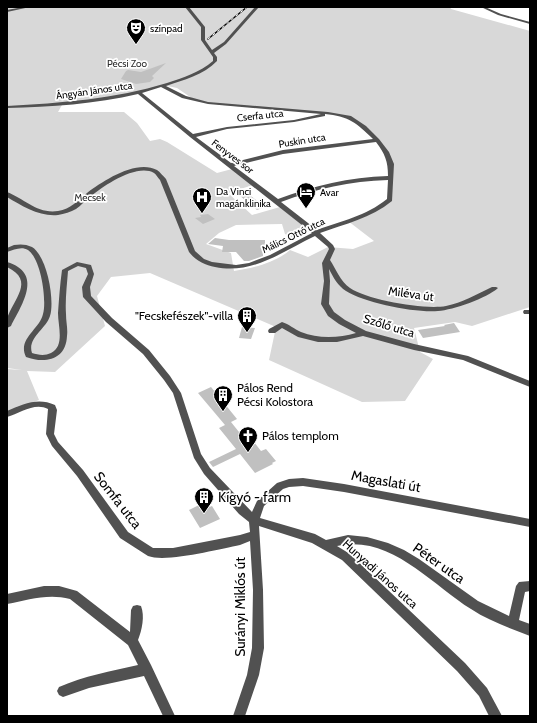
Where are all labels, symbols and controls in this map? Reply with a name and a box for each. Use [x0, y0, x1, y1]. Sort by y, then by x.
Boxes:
theatre icon: színpad [125, 17, 147, 45]
place label: színpad [150, 22, 182, 35]
park label: Pécsi Zoo [107, 57, 147, 70]
street label: Ángyán János utca [55, 79, 133, 102]
street label: Cserfa utca [236, 107, 284, 124]
street label: Puskin utca [278, 130, 327, 151]
street label: Fenyves sor [209, 136, 257, 177]
hotel icon: Avar [295, 181, 317, 209]
place label: Da Vinci magánklinika [216, 185, 271, 210]
hospital icon: Da Vinci magánklinika [191, 186, 213, 214]
place label: Avar [320, 186, 339, 199]
park label: Mecsek [74, 191, 106, 204]
street label: Málics Ottó utca [260, 215, 327, 256]
street label: Miléva út [387, 283, 435, 304]
building icon: "Fecskefészek"-villa [236, 305, 258, 333]
place label: "Fecskefészek"-villa [135, 308, 233, 323]
street label: Szőlő utca [362, 311, 417, 340]
place label: Pálos Rend Pécsi Kolostora [237, 380, 313, 409]
building icon: Pálos Rend Pécsi Kolostora [212, 384, 234, 412]
church icon: Pálos templom [237, 425, 259, 453]
place label: Pálos templom [262, 428, 339, 443]
street label: Magaslati út [350, 466, 422, 496]
street label: Somfa utca [90, 468, 146, 532]
building icon: Kígyó - farm [193, 486, 215, 514]
place label: Kígyó - farm [218, 488, 291, 506]
street label: Hunyadi János utca [340, 536, 421, 611]
street label: Péter utca [409, 539, 469, 588]
street label: Surányi Miklós út [231, 557, 249, 657]

